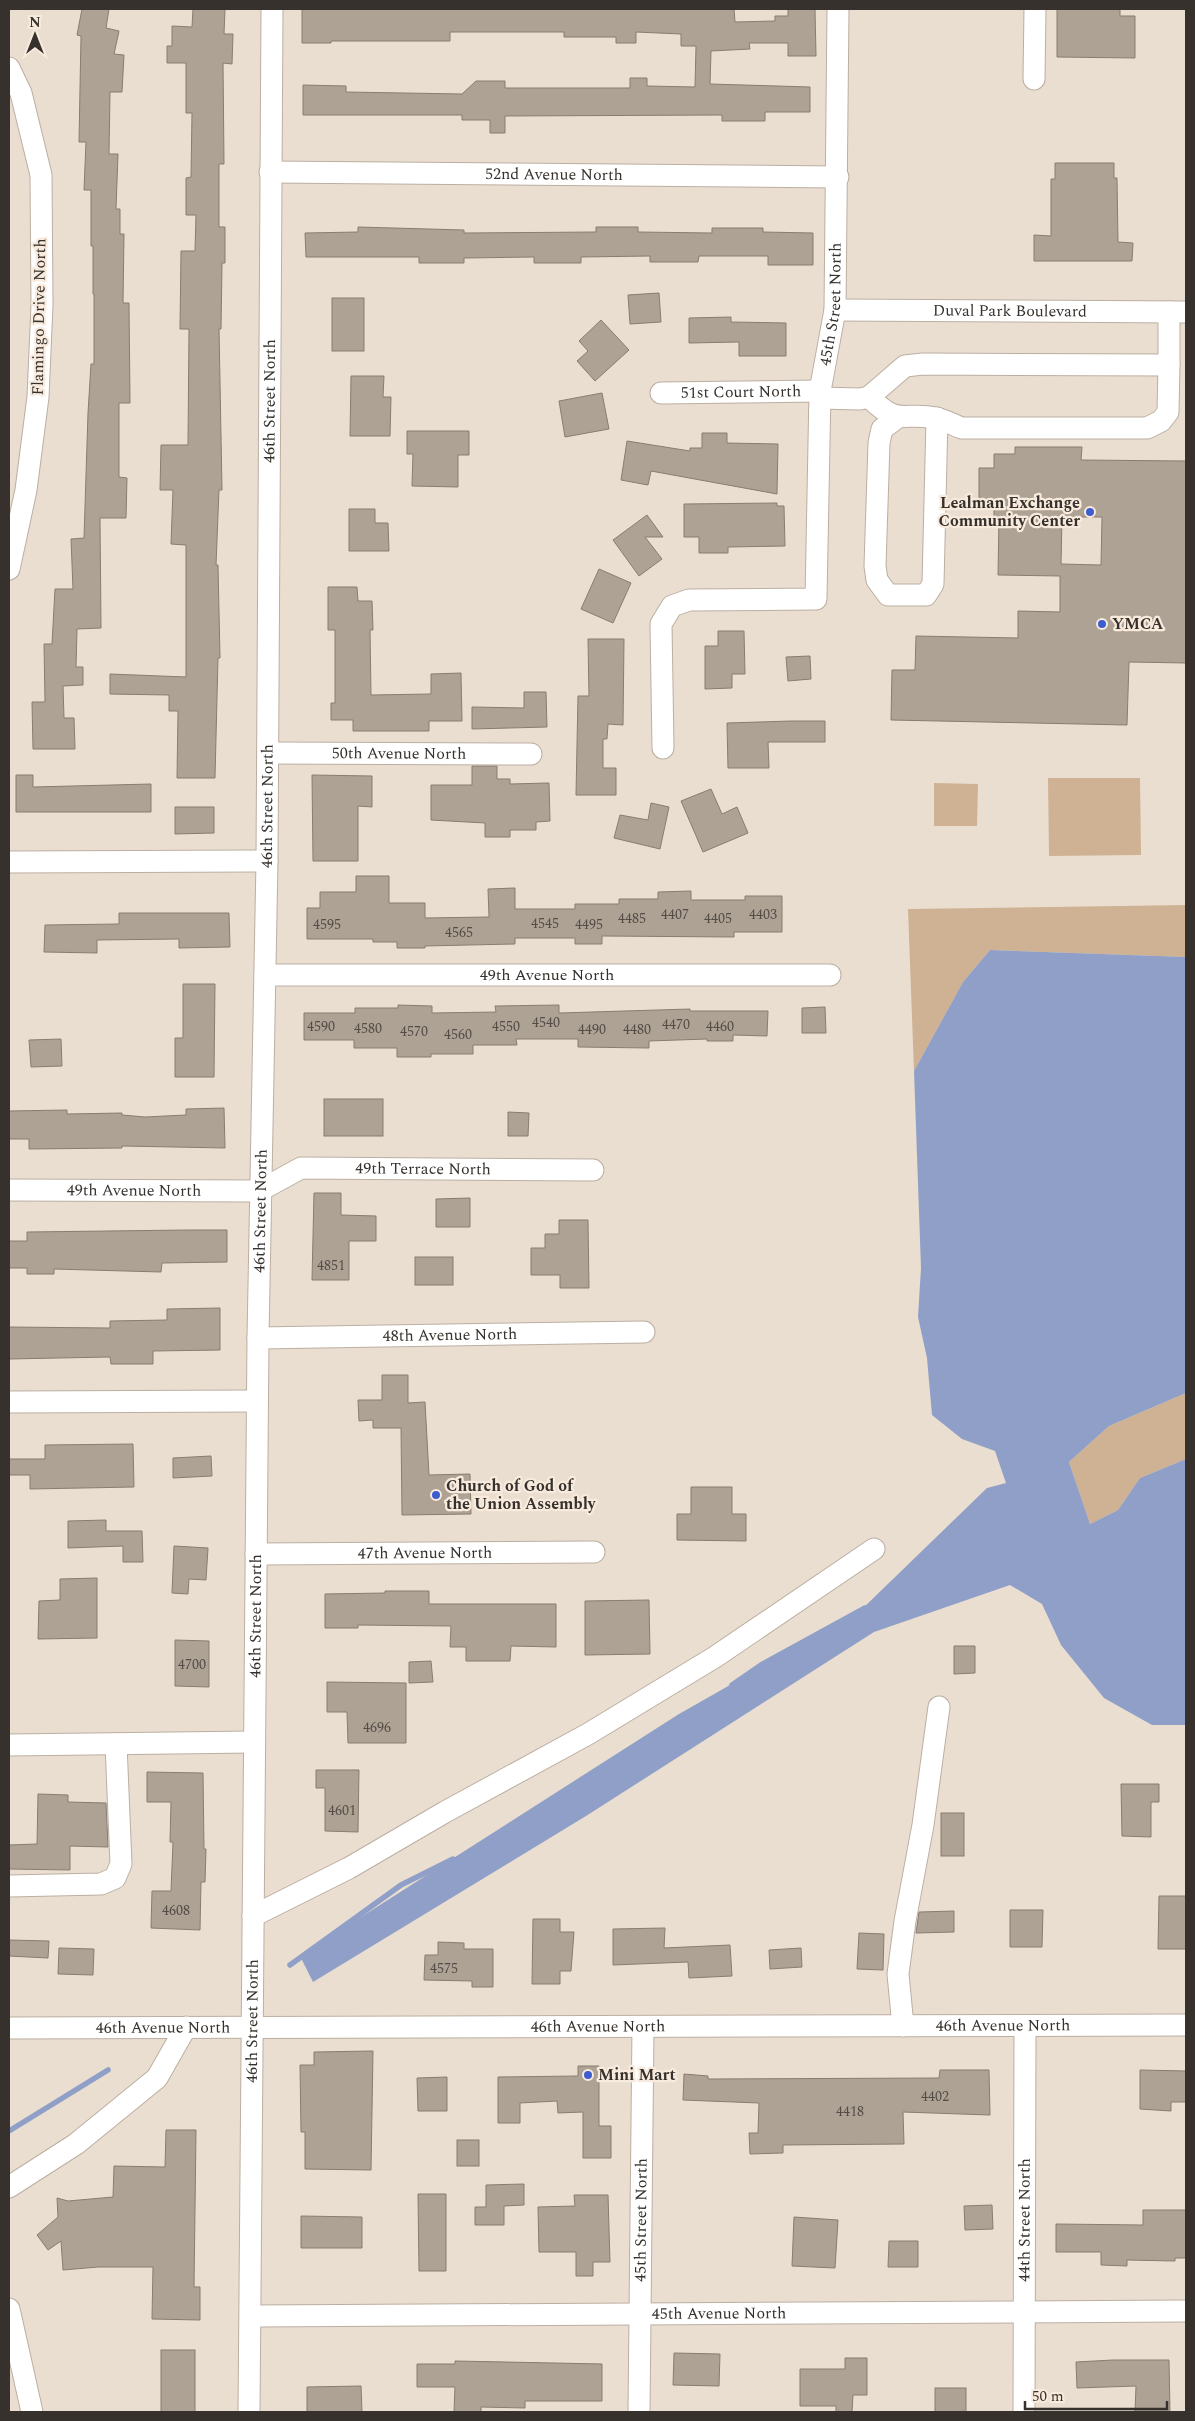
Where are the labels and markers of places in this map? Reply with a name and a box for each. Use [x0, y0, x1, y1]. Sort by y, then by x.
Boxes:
place label: Lealman Exchange Community Center [939, 491, 1080, 533]
marker: Lealman Exchange Community Center [1084, 506, 1096, 518]
place label: YMCA [1112, 612, 1164, 636]
marker: YMCA [1096, 618, 1108, 630]
place label: Church of God of the Union Assembly [446, 1474, 597, 1516]
marker: Church of God of the Union Assembly [430, 1489, 442, 1501]
place label: Mini Mart [598, 2063, 676, 2087]
marker: Mini Mart [582, 2069, 594, 2081]

